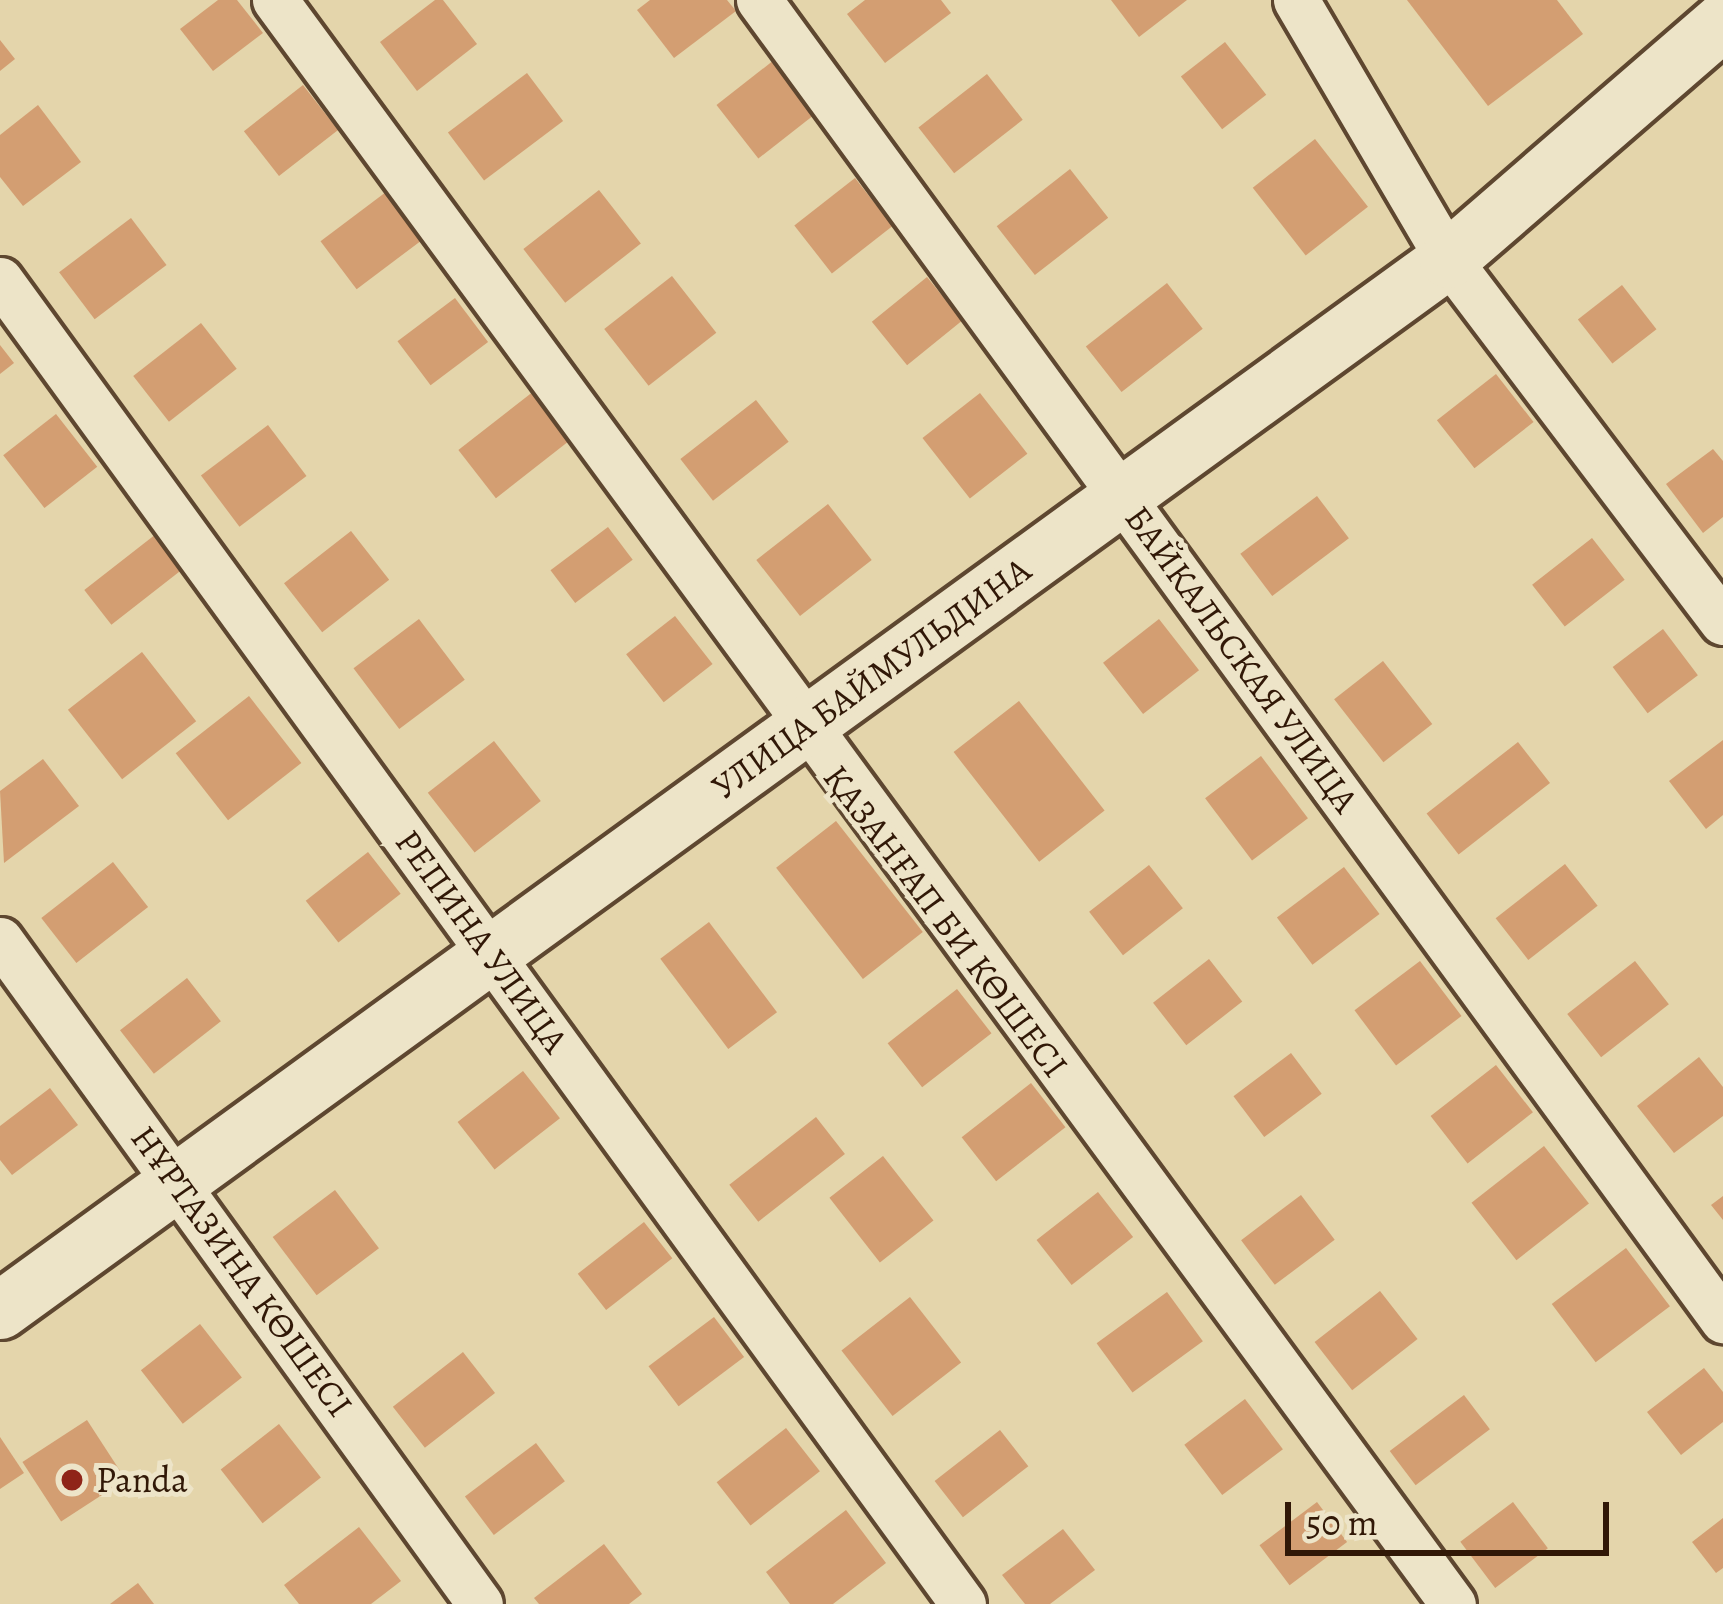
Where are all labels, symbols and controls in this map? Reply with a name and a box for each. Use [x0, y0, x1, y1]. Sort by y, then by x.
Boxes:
street label: БАЙКАЛЬСКАЯ УЛИЦА [1116, 497, 1368, 821]
street label: УЛИЦА БАЙМУЛЬДИНА [703, 548, 1039, 808]
street label: ҚАЗАНҒАП БИ КӨШЕСІ [815, 757, 1077, 1085]
street label: РЕПИНА УЛИЦА [387, 821, 577, 1061]
street label: НҰРТАЗИНА КӨШЕСІ [122, 1117, 362, 1425]
place label: Panda [96, 1458, 188, 1502]
marker: Panda [59, 1467, 85, 1493]
scale bar [1291, 1478, 1615, 1552]
text: 50 m [1306, 1498, 1378, 1547]

